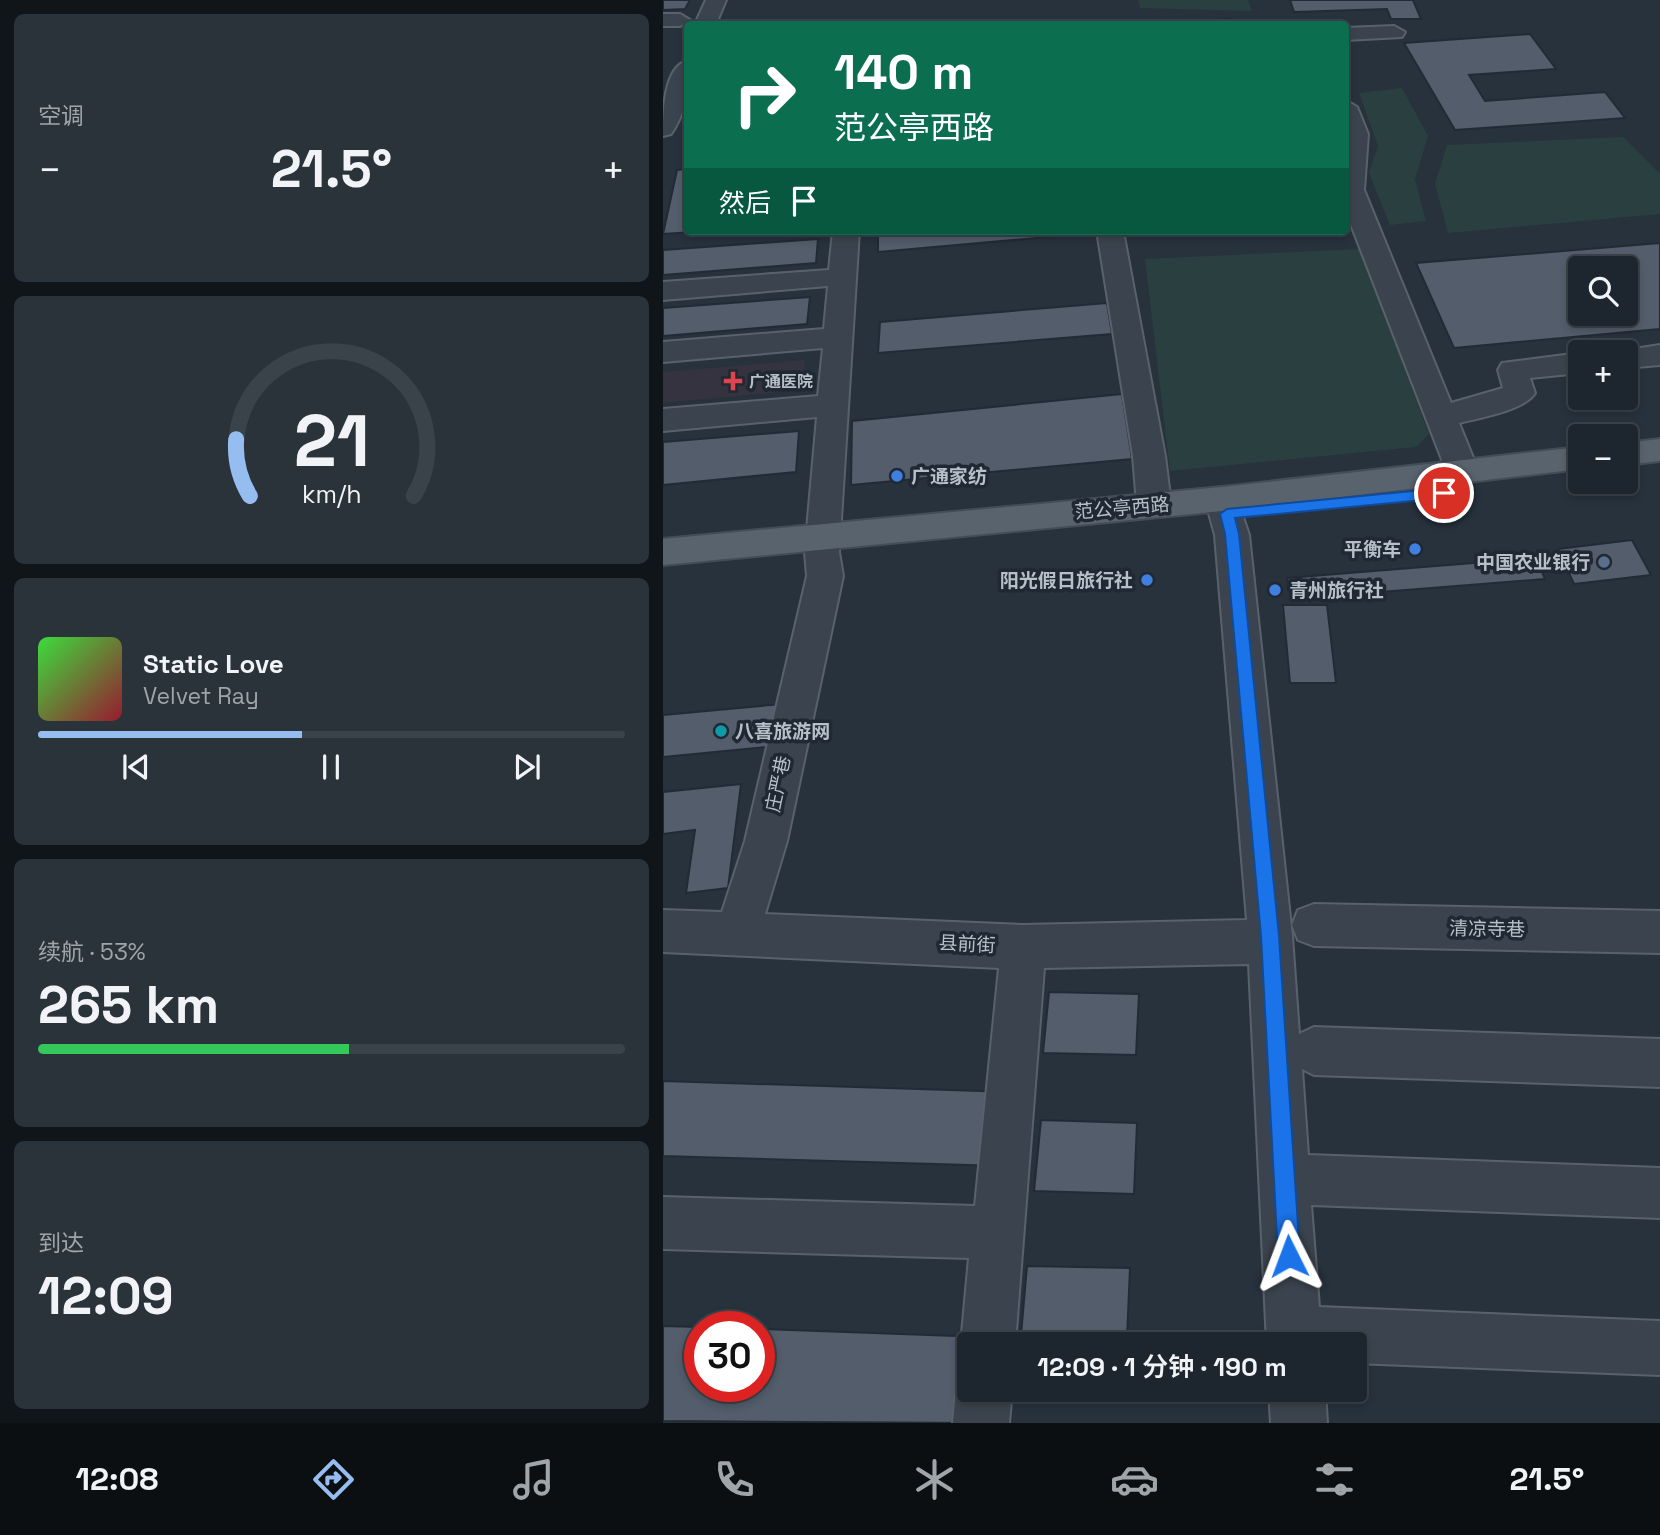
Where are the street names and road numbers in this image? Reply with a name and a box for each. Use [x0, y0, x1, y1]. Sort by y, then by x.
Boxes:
street label: 范公亭西路 [1074, 491, 1170, 525]
street label: 庄严巷 [760, 754, 796, 814]
street label: 清凉寺巷 [1449, 916, 1525, 942]
street label: 县前街 [938, 930, 996, 958]

